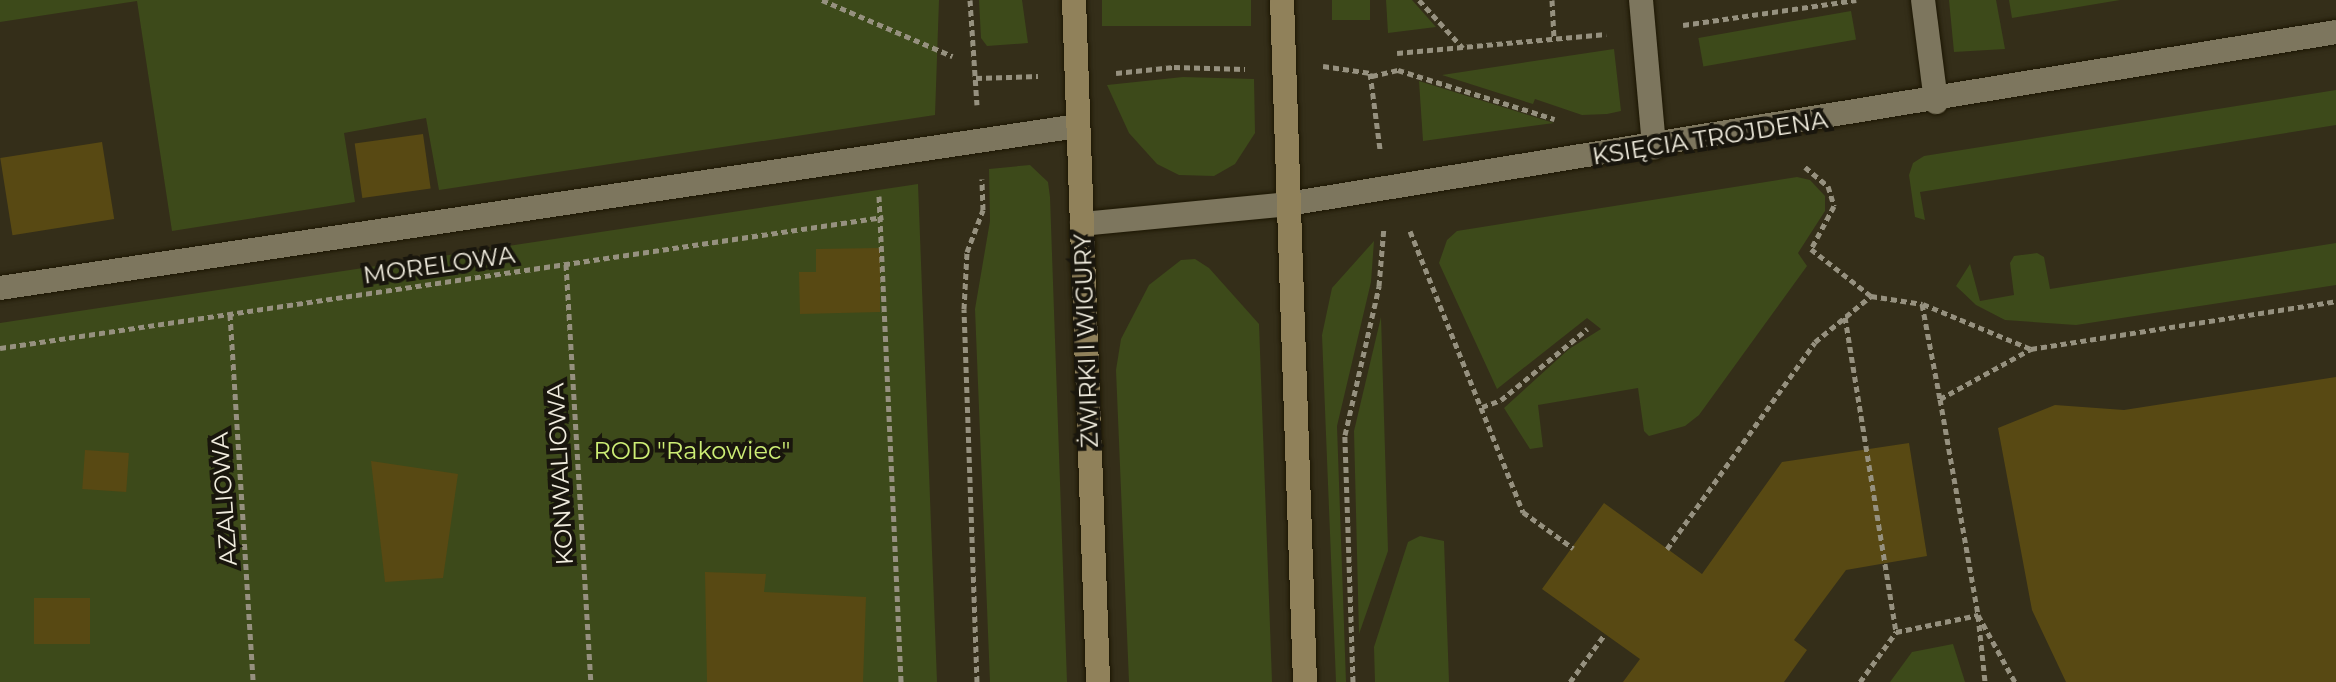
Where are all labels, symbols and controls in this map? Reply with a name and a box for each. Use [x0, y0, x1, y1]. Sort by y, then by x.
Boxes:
street label: KSIĘCIA TROJDENA [1590, 105, 1830, 171]
street label: ŻWIRKI I WIGURY [1068, 233, 1104, 449]
street label: MORELOWA [361, 240, 517, 290]
street label: KONWALIOWA [541, 382, 579, 566]
street label: AZALIOWA [205, 431, 243, 567]
park label: ROD "Rakowiec" [594, 437, 790, 465]

